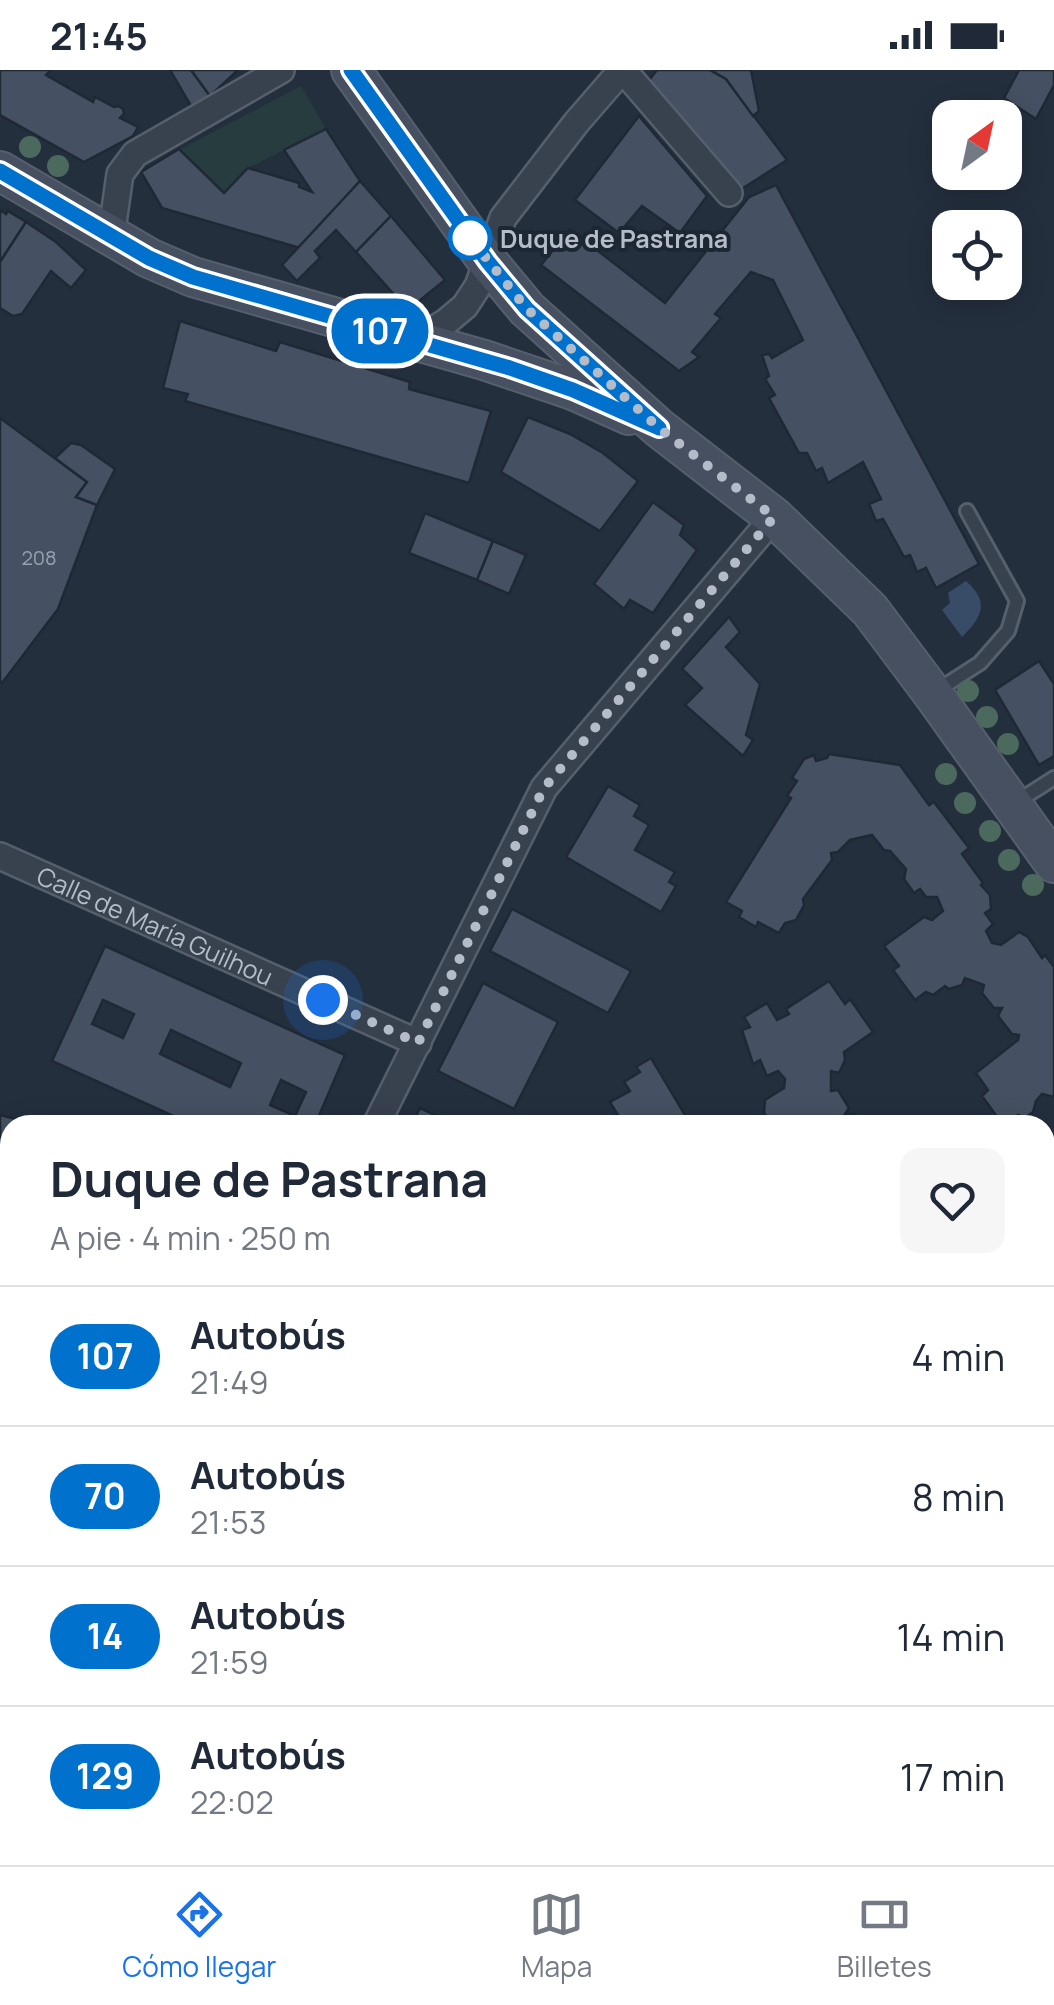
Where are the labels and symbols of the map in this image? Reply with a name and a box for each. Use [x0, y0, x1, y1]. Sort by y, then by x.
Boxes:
north arrow [932, 100, 1022, 190]
marker: Duque de Pastrana [449, 217, 491, 259]
place label: Duque de Pastrana [500, 221, 728, 256]
line badge: 107 [322, 298, 438, 364]
house number: 208 [21, 544, 57, 571]
street label: Calle de María Guilhou [32, 857, 279, 993]
your location [298, 975, 348, 1025]

